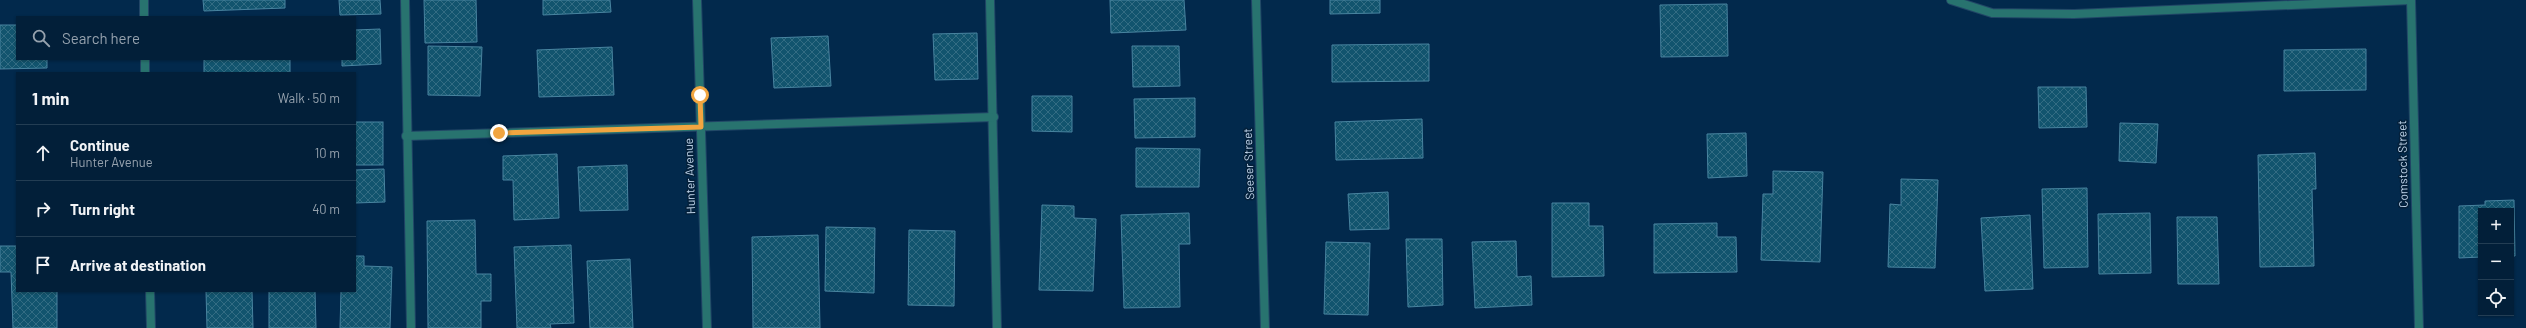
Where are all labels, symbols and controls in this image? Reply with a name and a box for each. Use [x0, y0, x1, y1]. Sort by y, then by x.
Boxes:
search box [16, 16, 356, 60]
icon: search [30, 27, 52, 49]
text: Search here [62, 29, 140, 47]
route start [691, 86, 709, 104]
text: 1 min [32, 88, 69, 108]
text: Walk · 50 m [278, 90, 340, 106]
street label: Comstock Street [2394, 120, 2410, 208]
route end [490, 124, 508, 142]
street label: Seeser Street [1240, 128, 1256, 200]
text: Continue [70, 136, 130, 154]
street label: Hunter Avenue [681, 138, 697, 214]
icon: ahead [32, 142, 54, 164]
text: 10 m [315, 145, 340, 161]
text: Hunter Avenue [70, 154, 153, 170]
icon: right [32, 198, 54, 220]
text: Turn right [70, 200, 135, 218]
text: 40 m [312, 201, 340, 217]
map controls [2478, 208, 2514, 316]
button: + [2478, 208, 2514, 244]
button: − [2478, 244, 2514, 280]
icon: arrive [32, 254, 54, 276]
text: Arrive at destination [70, 256, 206, 274]
button: locate [2478, 280, 2514, 316]

